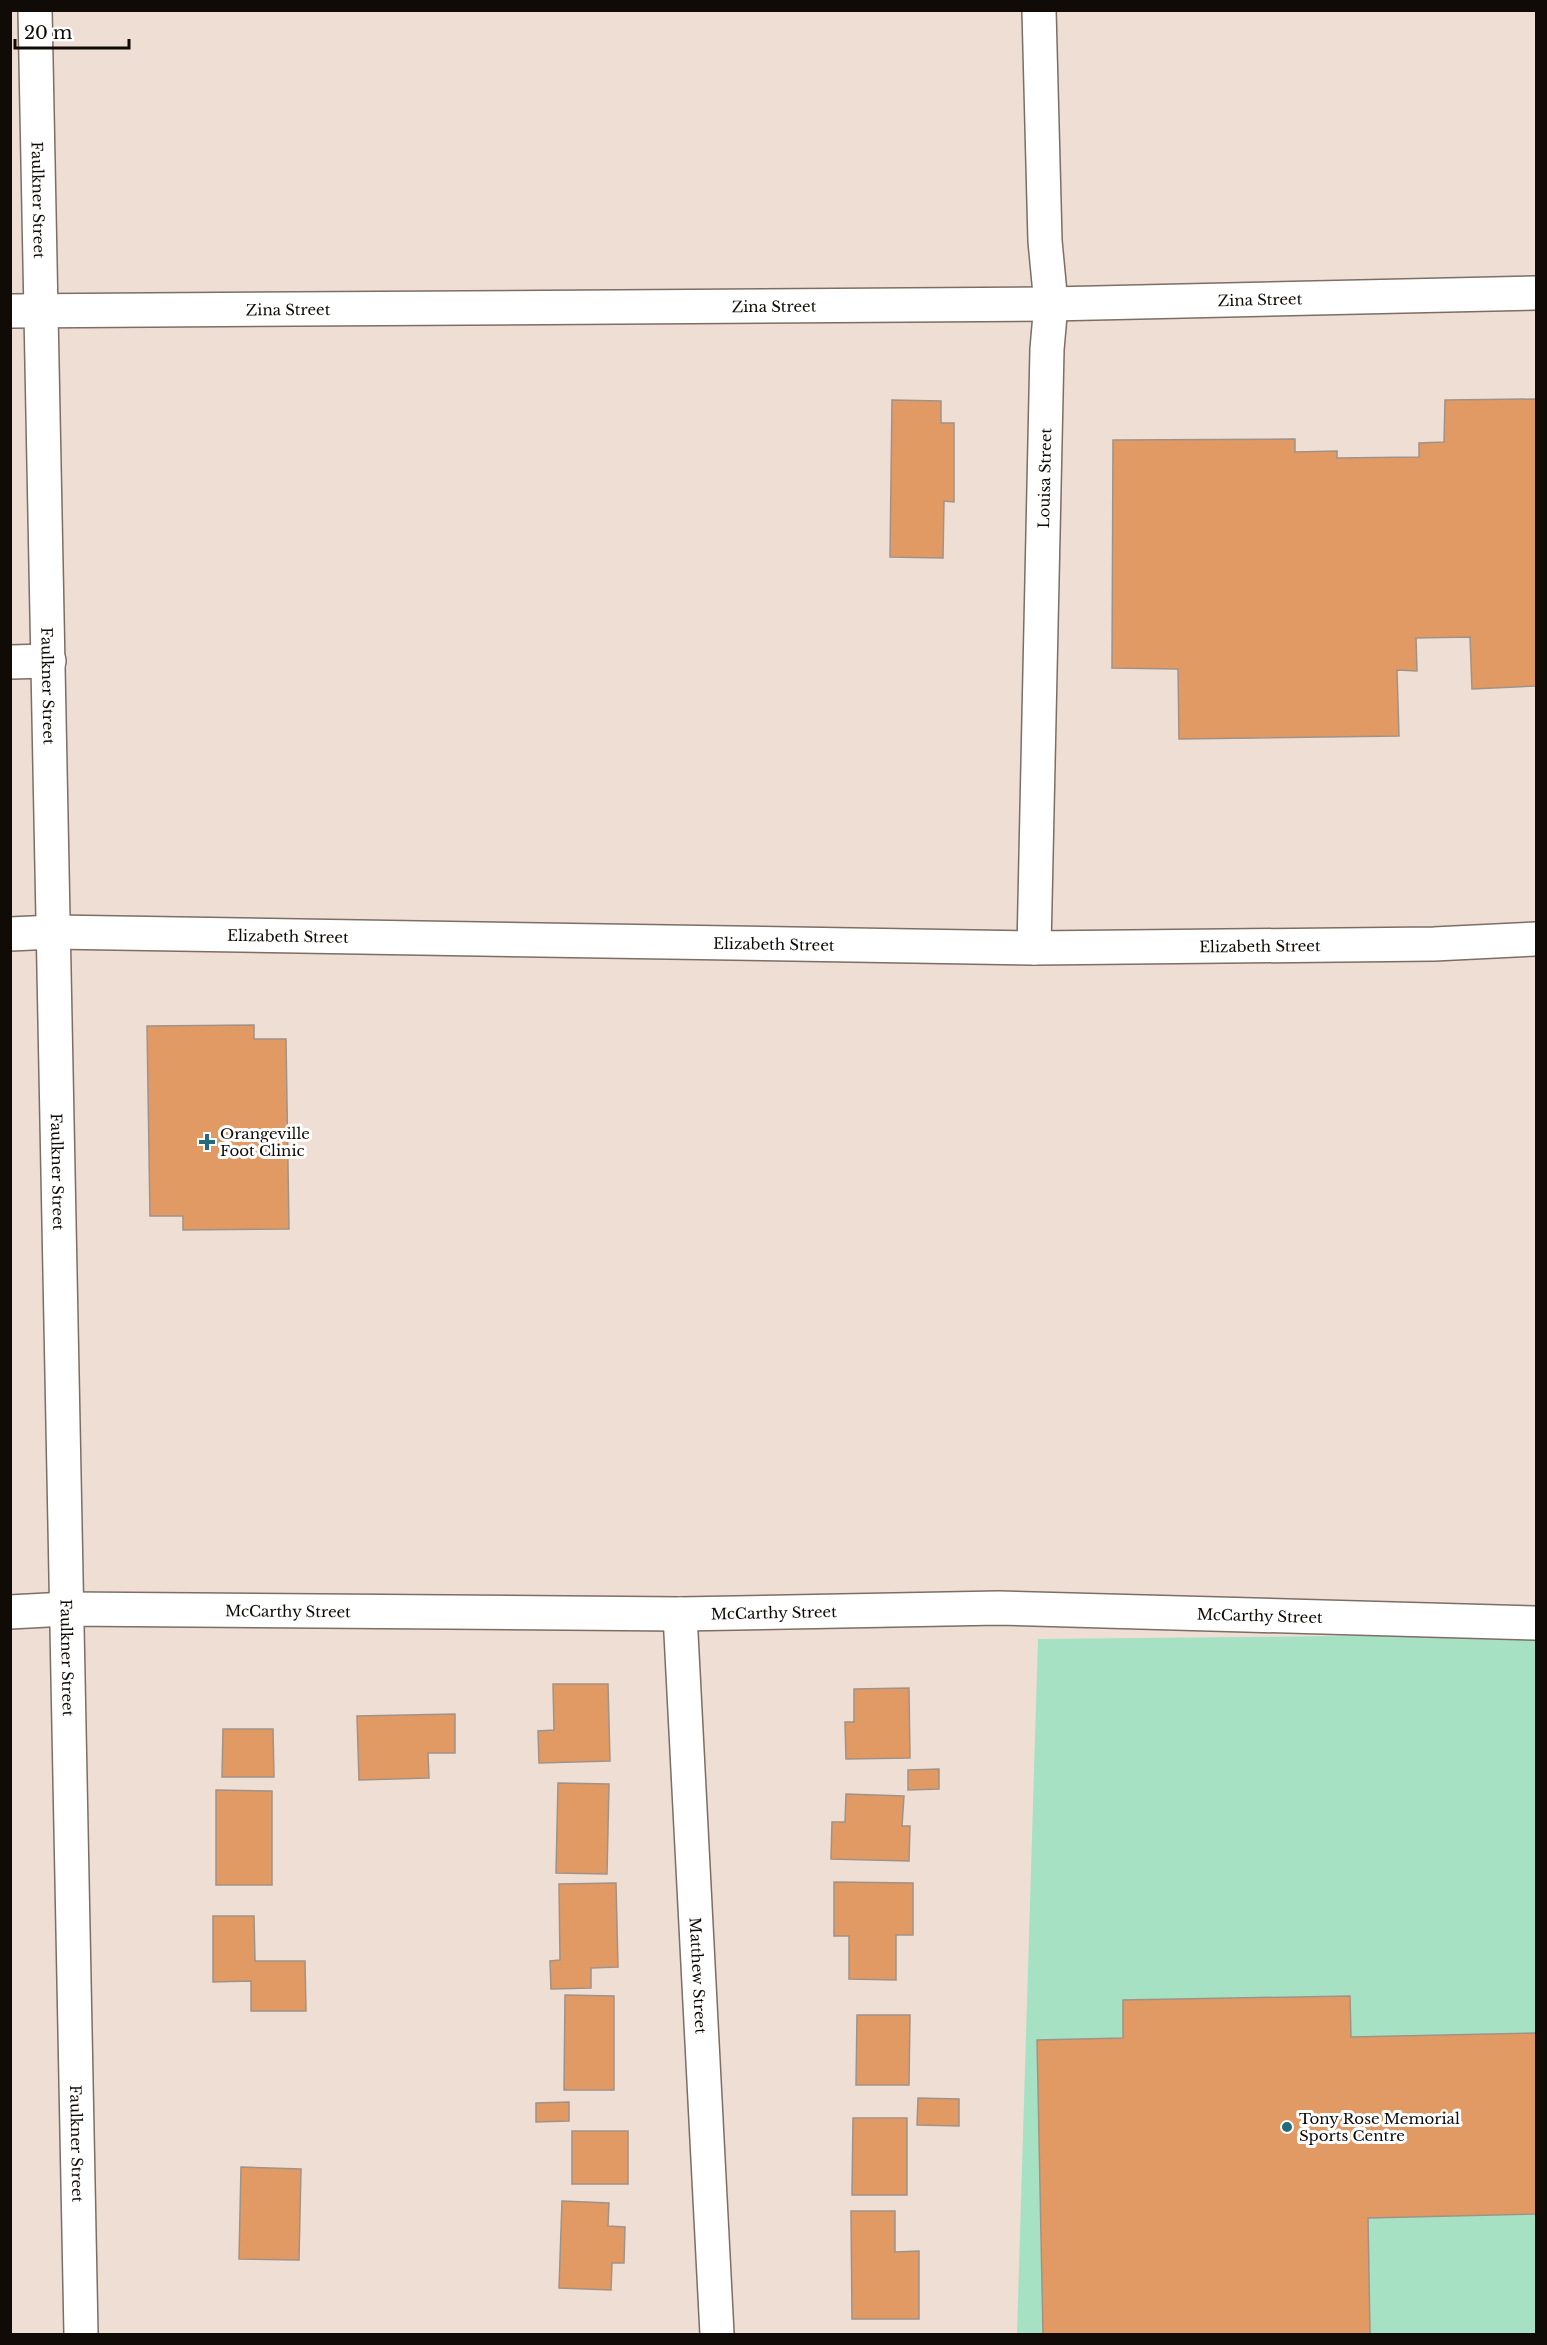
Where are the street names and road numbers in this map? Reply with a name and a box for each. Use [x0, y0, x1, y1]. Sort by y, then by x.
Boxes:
street label: Faulkner Street [28, 141, 49, 259]
street label: Zina Street [1217, 289, 1303, 310]
street label: Zina Street [732, 296, 817, 316]
street label: Zina Street [246, 299, 331, 319]
street label: Louisa Street [1034, 427, 1055, 528]
street label: Faulkner Street [38, 627, 59, 745]
street label: Elizabeth Street [227, 925, 349, 946]
street label: Elizabeth Street [713, 933, 835, 954]
street label: Elizabeth Street [1199, 936, 1321, 956]
street label: Faulkner Street [47, 1113, 69, 1231]
street label: Faulkner Street [57, 1599, 78, 1717]
street label: McCarthy Street [225, 1601, 351, 1621]
street label: McCarthy Street [711, 1602, 837, 1623]
street label: McCarthy Street [1197, 1604, 1323, 1627]
street label: Matthew Street [686, 1917, 711, 2035]
street label: Faulkner Street [67, 2085, 88, 2203]

